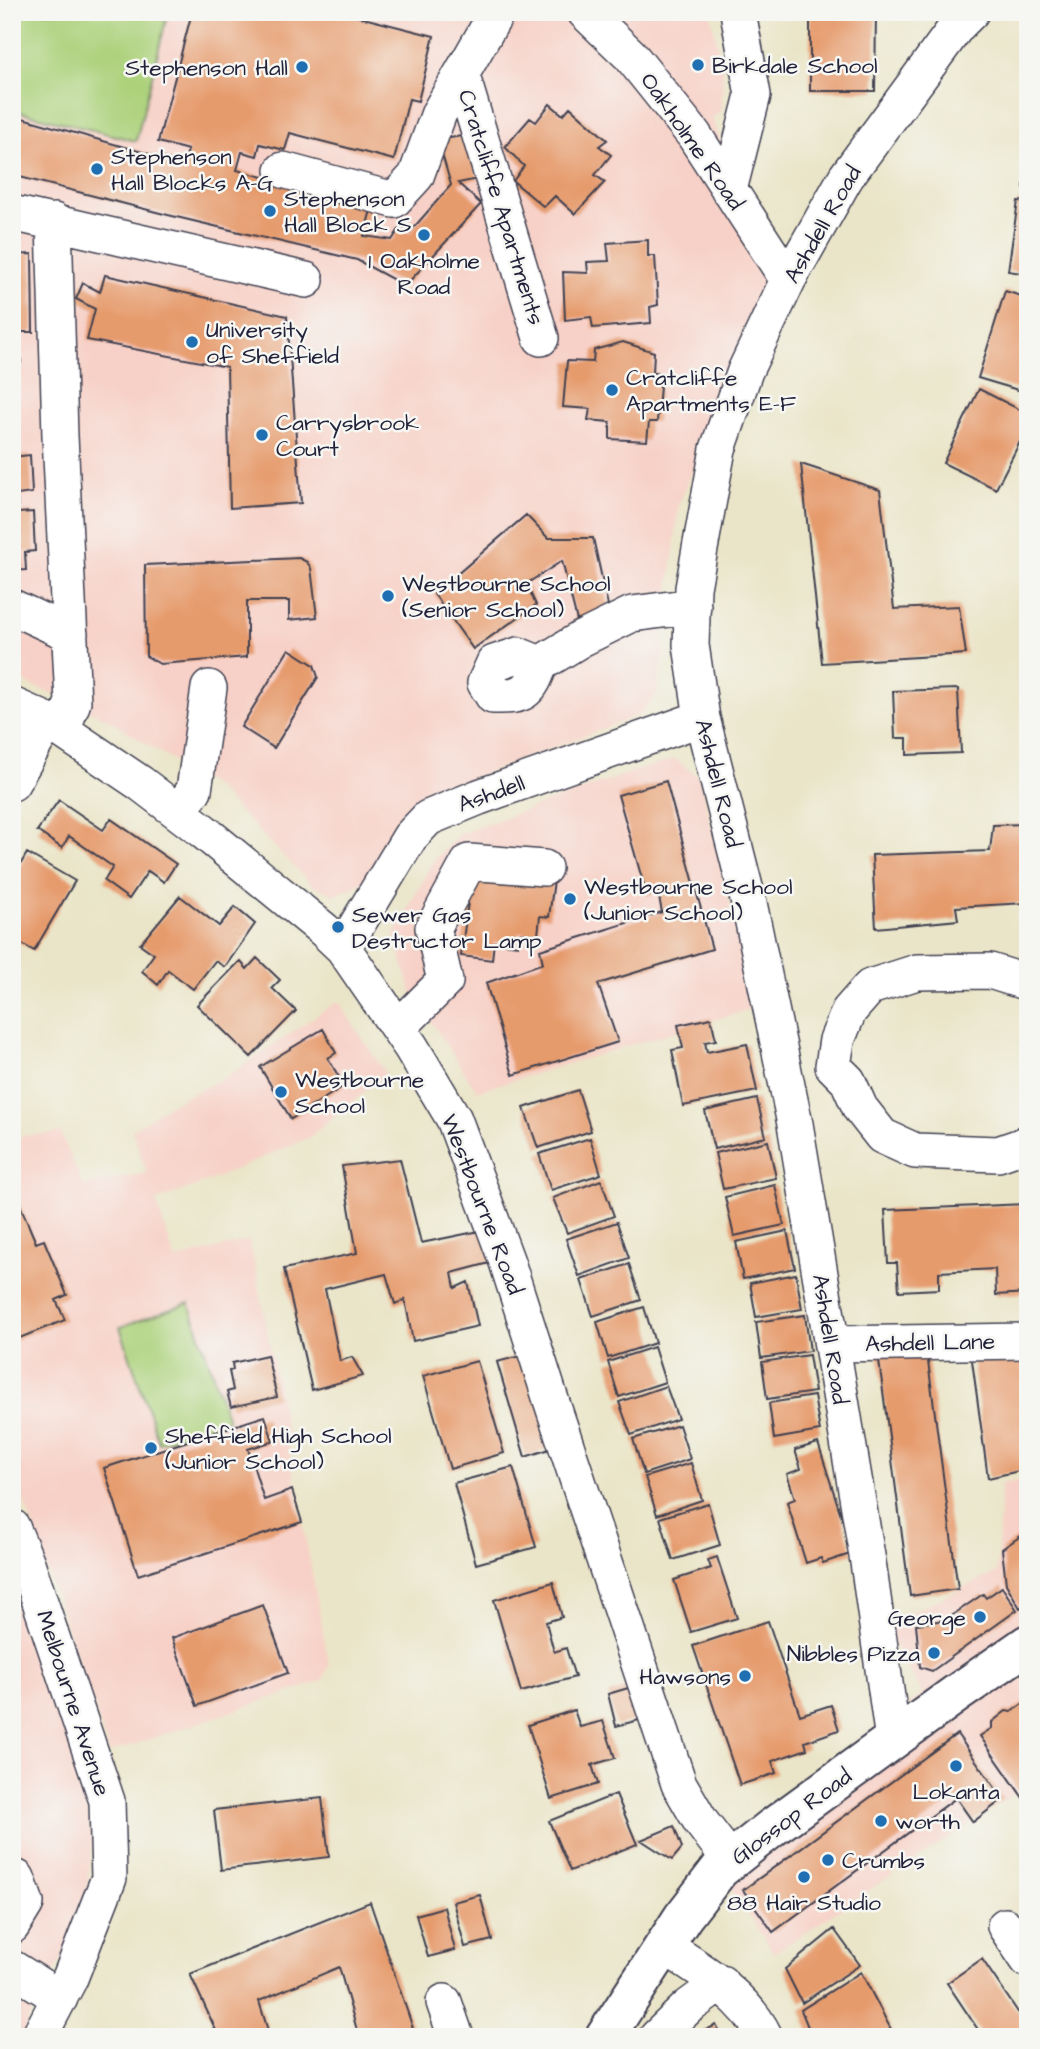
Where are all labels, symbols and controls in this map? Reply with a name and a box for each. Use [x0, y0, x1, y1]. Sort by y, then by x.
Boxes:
place label: Birkdale School [712, 50, 878, 82]
place label: Stephenson Hall [125, 52, 288, 84]
marker: Birkdale School [690, 57, 706, 73]
marker: Stephenson Hall [294, 59, 310, 75]
street label: Oakholme Road [633, 66, 752, 217]
street label: Cratcliffe Apartments [450, 86, 552, 329]
place label: Stephenson Hall Blocks A-G [111, 141, 273, 199]
street label: Ashdell Road [776, 160, 870, 289]
marker: Stephenson Hall Blocks A-G [89, 161, 105, 177]
place label: Stephenson Hall Block S [284, 183, 412, 241]
marker: Stephenson Hall Block S [262, 203, 278, 219]
marker: 1 Oakholme Road [416, 227, 432, 243]
place label: 1 Oakholme Road [368, 245, 480, 303]
place label: University of Sheffield [206, 314, 339, 372]
marker: University of Sheffield [184, 334, 200, 350]
place label: Cratcliffe Apartments E-F [626, 362, 796, 420]
marker: Cratcliffe Apartments E-F [604, 382, 620, 398]
place label: Carrysbrook Court [276, 407, 419, 465]
marker: Carrysbrook Court [254, 427, 270, 443]
place label: Westbourne School (Senior School) [402, 568, 611, 626]
marker: Westbourne School (Senior School) [380, 588, 396, 604]
street label: Ashdell Road [687, 716, 749, 851]
street label: Ashdell [453, 767, 529, 821]
place label: Westbourne School (Junior School) [584, 871, 793, 929]
marker: Westbourne School (Junior School) [562, 891, 578, 907]
place label: Sewer Gas Destructor Lamp [352, 899, 542, 957]
marker: Sewer Gas Destructor Lamp [330, 919, 346, 935]
place label: Westbourne School [295, 1064, 424, 1122]
marker: Westbourne School [273, 1084, 289, 1100]
street label: Westbourne Road [433, 1109, 531, 1299]
street label: Ashdell Road [804, 1272, 856, 1407]
street label: Ashdell Lane [865, 1326, 995, 1360]
place label: Sheffield High School (Junior School) [165, 1420, 392, 1478]
marker: Sheffield High School (Junior School) [143, 1440, 159, 1456]
place label: George [888, 1602, 966, 1635]
street label: Melbourne Avenue [28, 1606, 118, 1800]
marker: George [972, 1609, 988, 1625]
place label: Nibbles Pizza [787, 1638, 920, 1670]
marker: Nibbles Pizza [926, 1645, 942, 1661]
place label: Hawsons [639, 1661, 731, 1693]
marker: Hawsons [737, 1668, 753, 1684]
marker: Lokanta [948, 1758, 964, 1774]
street label: Glossop Road [725, 1761, 859, 1873]
place label: Lokanta [912, 1776, 1000, 1808]
place label: worth [895, 1806, 961, 1838]
marker: worth [873, 1813, 889, 1829]
place label: Crumbs [842, 1845, 925, 1877]
marker: Crumbs [820, 1852, 836, 1868]
marker: 88 Hair Studio [796, 1869, 812, 1885]
place label: 88 Hair Studio [727, 1887, 881, 1919]

